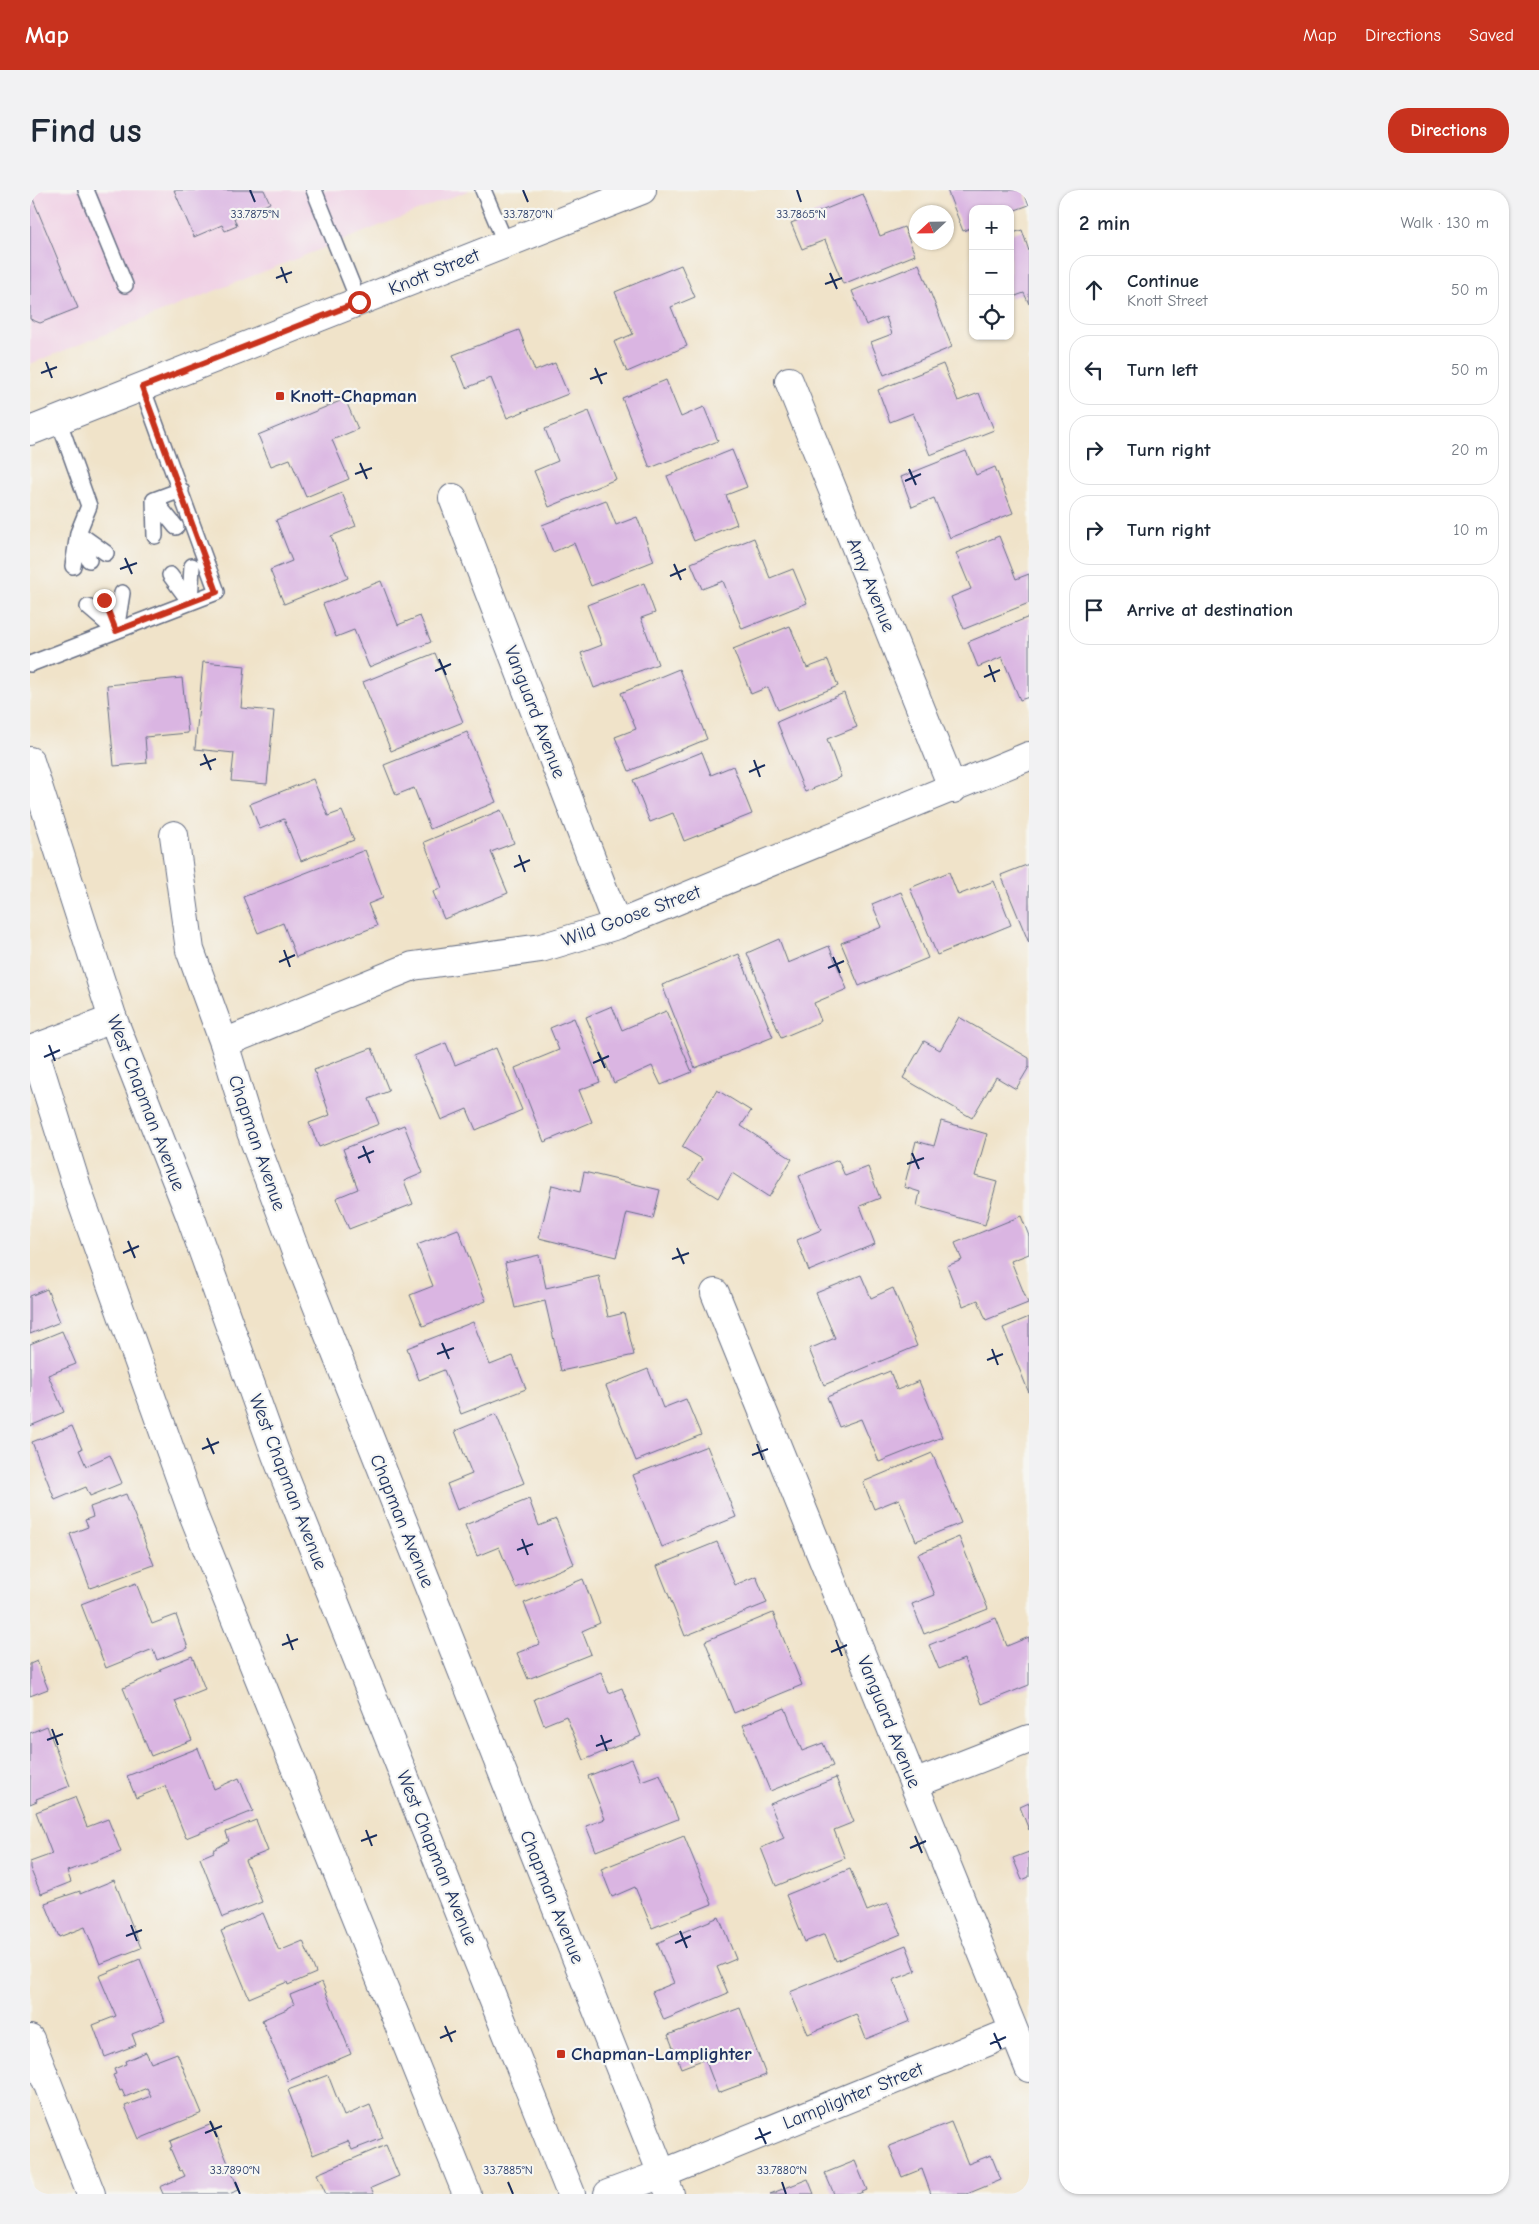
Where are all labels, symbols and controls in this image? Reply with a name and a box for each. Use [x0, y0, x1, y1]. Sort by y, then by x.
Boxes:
text: Map [25, 21, 69, 49]
text: Map [1303, 25, 1337, 46]
text: Directions [1365, 25, 1441, 46]
text: Saved [1469, 25, 1514, 46]
button: Directions [1388, 108, 1509, 153]
text: Find us [30, 110, 142, 151]
north arrow [909, 205, 954, 250]
map controls [969, 205, 1014, 340]
button: + [969, 205, 1014, 250]
text: 33.7875°N [231, 207, 279, 221]
text: 33.7870°N [503, 207, 553, 221]
text: 33.7865°N [776, 207, 826, 221]
text: 2 min [1079, 211, 1130, 235]
text: Walk · 130 m [1400, 214, 1489, 232]
street label: Knott Street [385, 244, 483, 300]
button: − [969, 250, 1014, 295]
text: Continue [1127, 270, 1199, 292]
icon: ahead [1080, 276, 1108, 304]
text: 50 m [1451, 281, 1488, 299]
route start [348, 291, 371, 314]
text: Knott Street [1127, 292, 1208, 310]
button: locate [969, 295, 1014, 340]
icon: left [1080, 356, 1108, 384]
text: Turn left [1127, 359, 1198, 381]
text: 50 m [1451, 361, 1488, 379]
place label: Knott-Chapman [290, 385, 417, 407]
marker: Knott-Chapman [274, 390, 286, 402]
icon: right [1080, 436, 1108, 464]
text: Turn right [1127, 439, 1211, 461]
text: 20 m [1451, 441, 1488, 459]
icon: right [1080, 516, 1108, 544]
text: Turn right [1127, 519, 1211, 541]
text: 10 m [1453, 521, 1488, 539]
street label: Amy Avenue [842, 535, 900, 635]
route end [93, 589, 116, 612]
icon: arrive [1080, 596, 1108, 624]
text: Arrive at destination [1127, 599, 1293, 621]
street label: Vanguard Avenue [500, 643, 570, 781]
street label: Wild Goose Street [559, 880, 704, 951]
street label: West Chapman Avenue [102, 1012, 190, 1194]
street label: Chapman Avenue [223, 1072, 291, 1214]
street label: West Chapman Avenue [244, 1391, 332, 1573]
street label: Chapman Avenue [365, 1451, 439, 1591]
street label: Vanguard Avenue [853, 1653, 925, 1791]
street label: West Chapman Avenue [392, 1767, 482, 1949]
street label: Chapman Avenue [515, 1827, 589, 1967]
place label: Chapman-Lamplighter [571, 2043, 752, 2065]
marker: Chapman-Lamplighter [555, 2048, 567, 2060]
street label: Lamplighter Street [780, 2058, 927, 2134]
text: 33.7890°N [210, 2163, 260, 2177]
text: 33.7885°N [483, 2163, 533, 2177]
text: 33.7880°N [757, 2163, 807, 2177]

